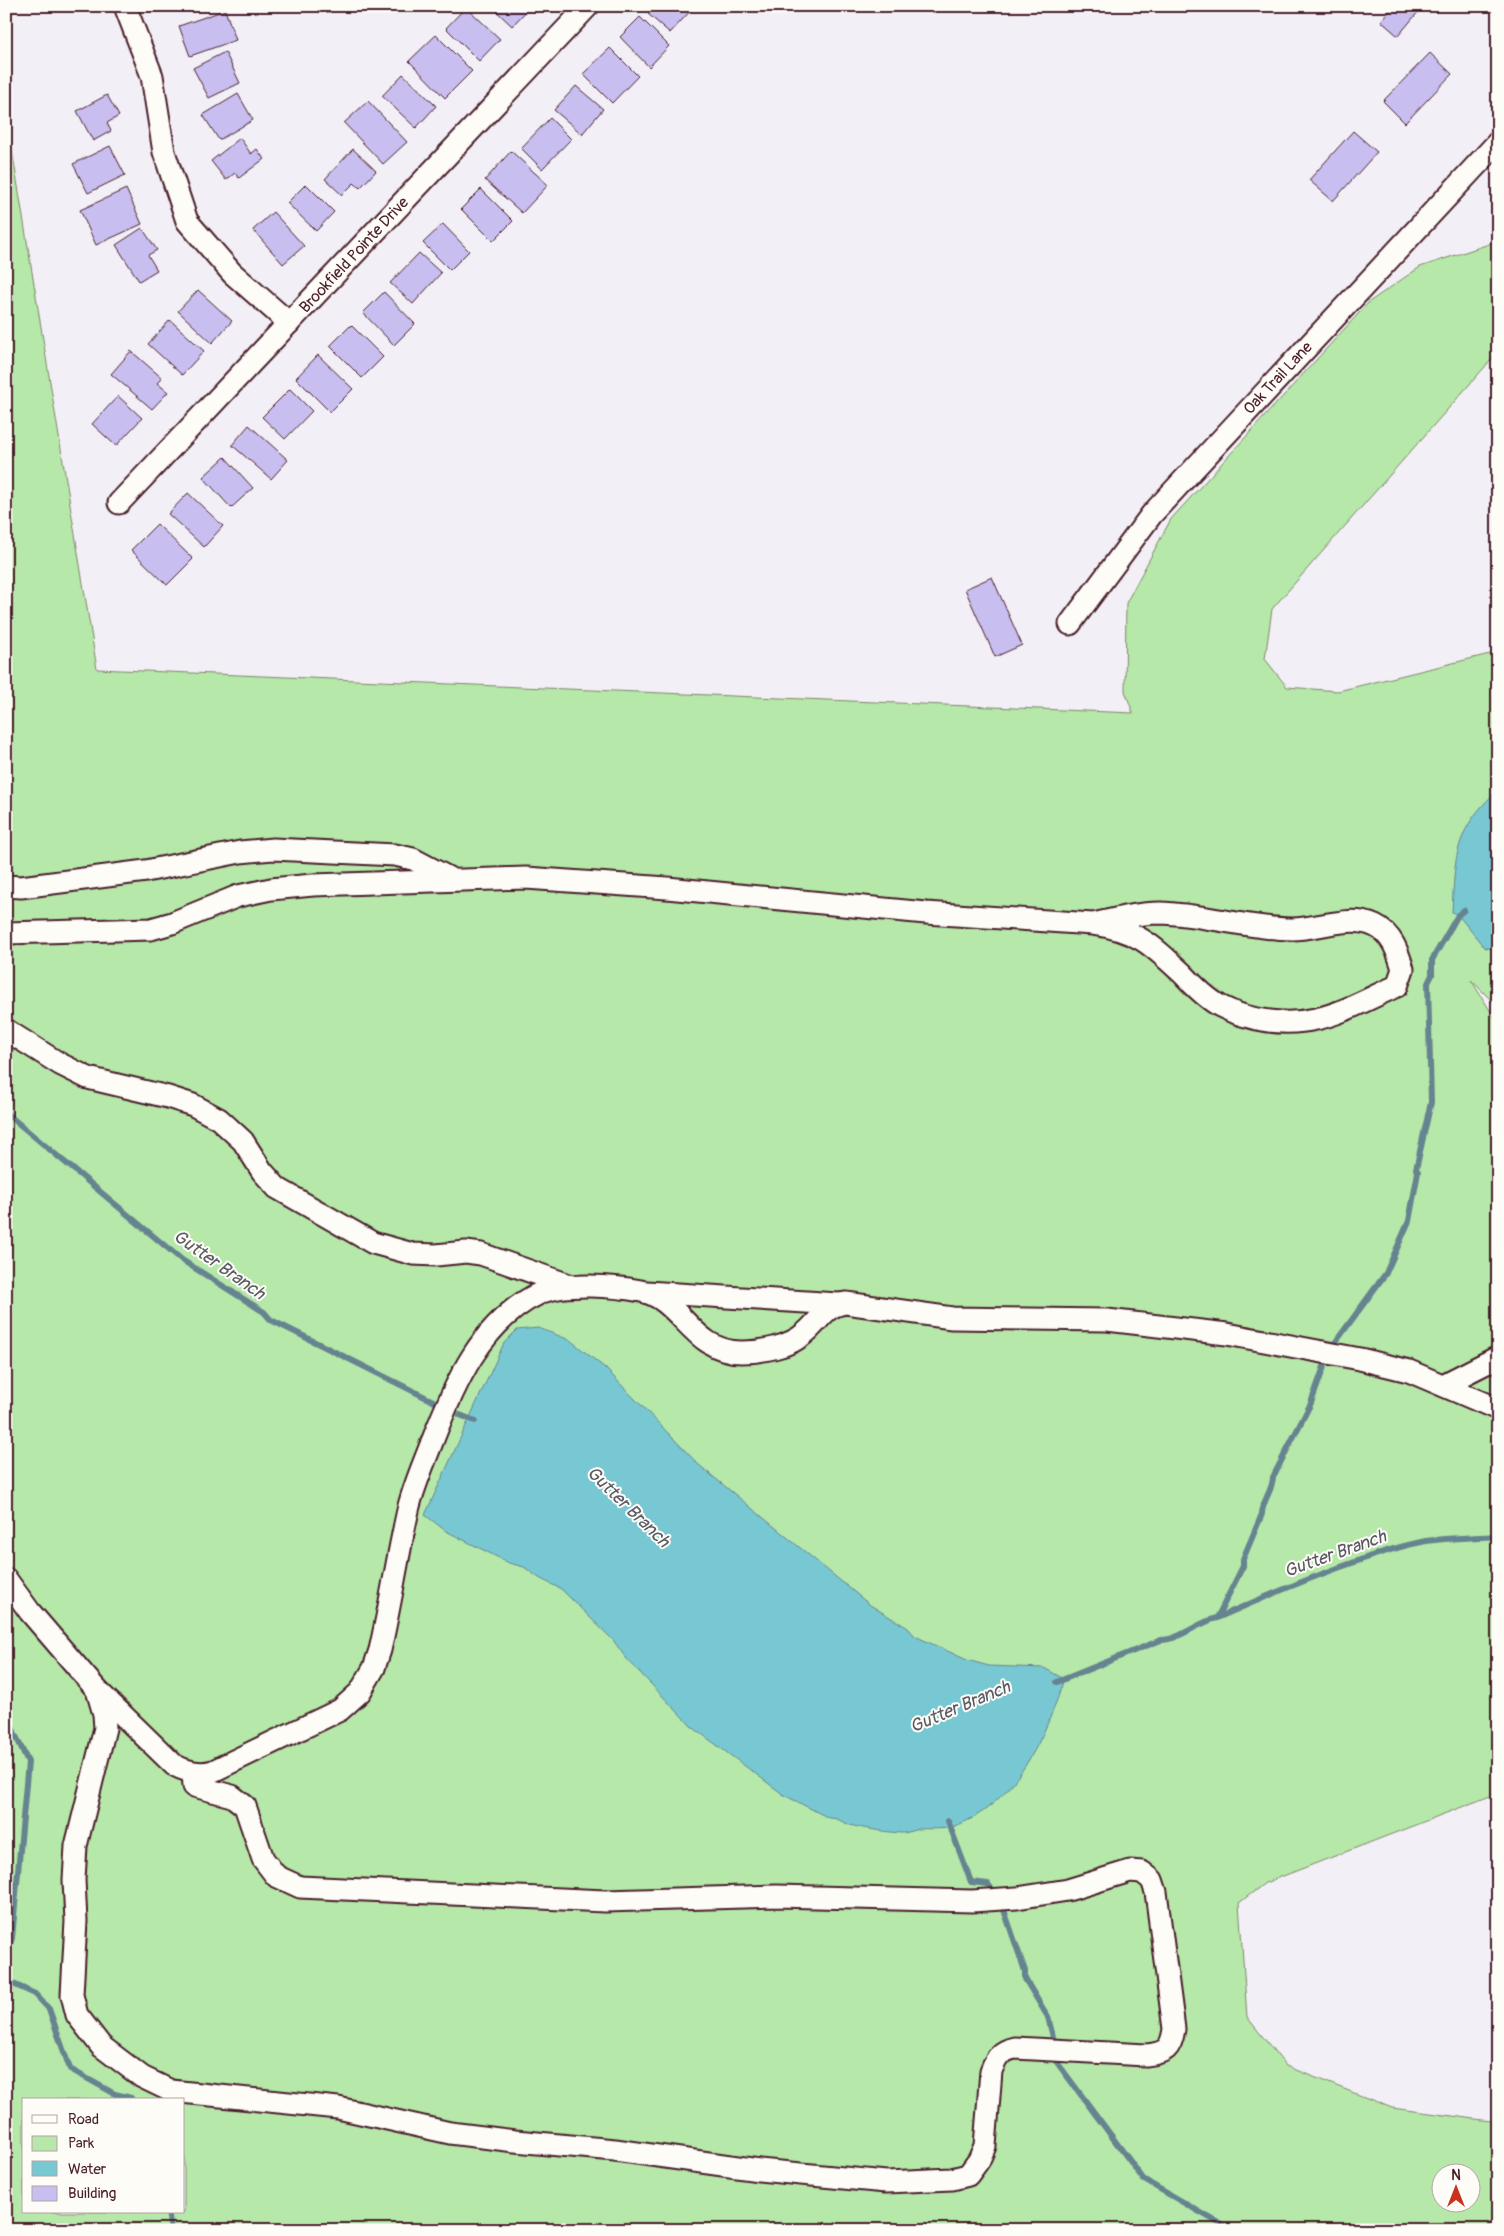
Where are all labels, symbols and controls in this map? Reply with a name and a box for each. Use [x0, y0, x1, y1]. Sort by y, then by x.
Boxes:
street label: Brookfield Pointe Drive [295, 193, 413, 317]
street label: Oak Trail Lane [1239, 337, 1317, 419]
water label: Gutter Branch [169, 1225, 271, 1306]
water label: Gutter Branch [582, 1462, 676, 1553]
water label: Gutter Branch [1281, 1524, 1391, 1583]
water label: Gutter Branch [906, 1675, 1015, 1738]
legend [22, 2098, 185, 2214]
text: Road [68, 2110, 99, 2129]
text: Park [68, 2134, 95, 2153]
text: Water [68, 2160, 107, 2179]
north arrow [1432, 2164, 1482, 2214]
text: N [1451, 2167, 1461, 2184]
text: Building [68, 2184, 116, 2203]

